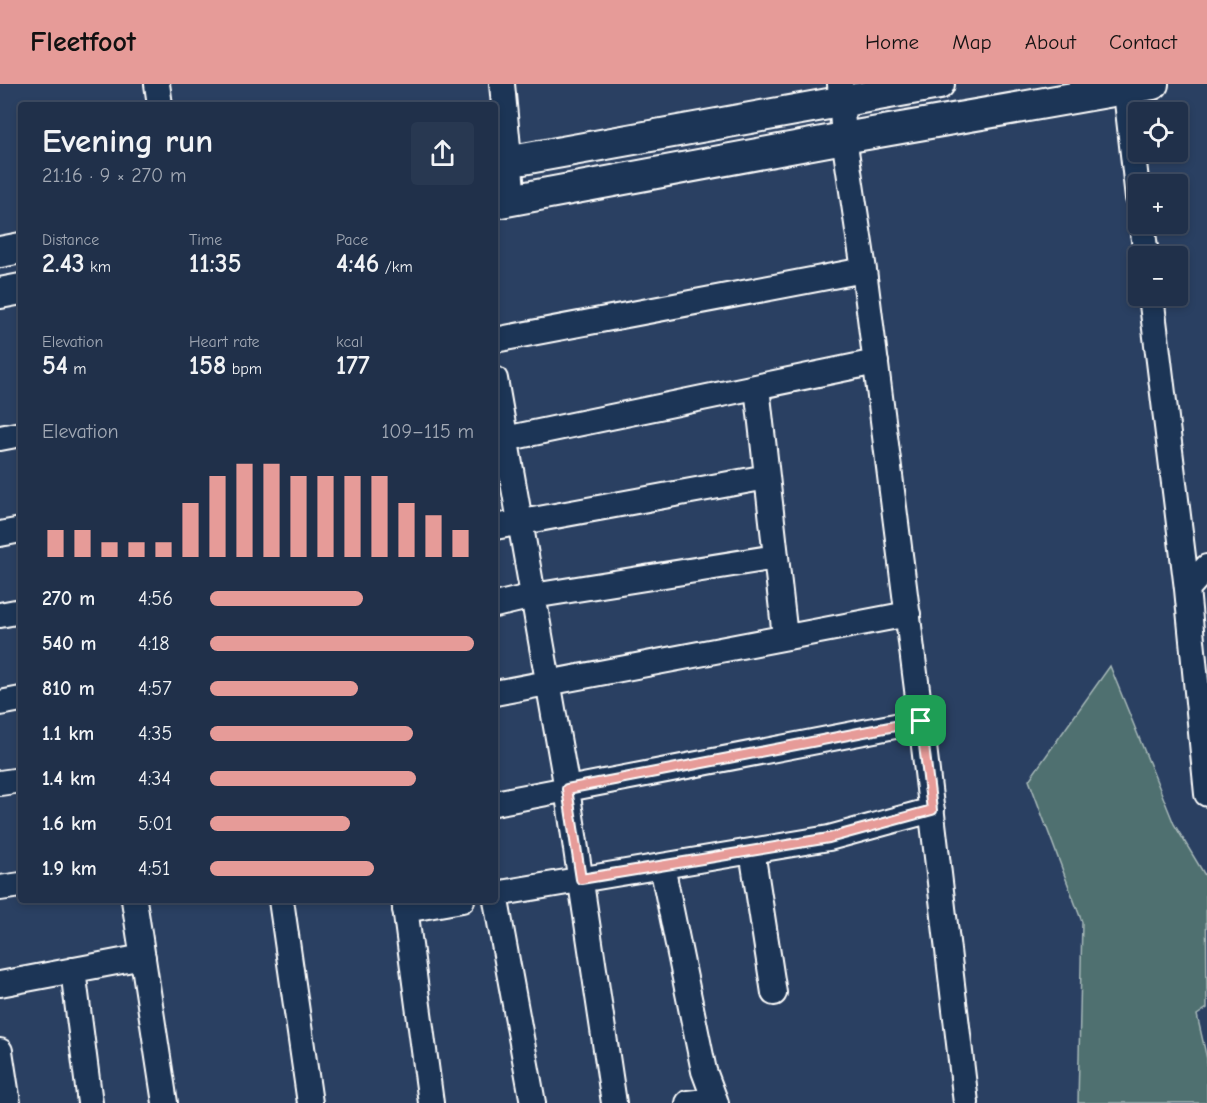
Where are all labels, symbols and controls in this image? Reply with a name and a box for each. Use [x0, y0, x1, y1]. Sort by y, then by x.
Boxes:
text: Fleetfoot [30, 26, 136, 58]
text: Home [865, 30, 919, 54]
text: Map [952, 30, 992, 54]
text: About [1025, 30, 1076, 54]
text: Contact [1109, 30, 1177, 54]
map controls [1128, 102, 1188, 306]
button: locate [1128, 102, 1188, 162]
text: Evening run [42, 122, 213, 160]
button: share [411, 122, 474, 185]
text: 21:16 · 9 × 270 m [42, 164, 186, 187]
button: + [1128, 174, 1188, 234]
text: Distance [42, 231, 99, 249]
text: Time [189, 231, 222, 249]
text: Pace [336, 231, 368, 249]
button: − [1128, 246, 1188, 306]
text: 2.43 [42, 249, 85, 279]
text: 11:35 [189, 249, 241, 279]
text: 4:46 [336, 249, 379, 279]
text: km [85, 258, 111, 276]
text: /km [379, 258, 413, 276]
text: Elevation [42, 333, 103, 351]
text: Heart rate [189, 333, 260, 351]
text: kcal [336, 333, 363, 351]
text: 54 [42, 351, 68, 381]
text: 158 [189, 351, 226, 381]
text: 177 [336, 351, 370, 381]
text: m [68, 360, 87, 378]
text: bpm [226, 360, 262, 378]
text: Elevation [42, 420, 119, 443]
text: 109–115 m [381, 420, 474, 443]
text: 270 m [42, 587, 95, 610]
text: 4:56 [138, 587, 173, 610]
text: 540 m [42, 632, 96, 655]
text: 4:18 [138, 632, 170, 655]
text: 810 m [42, 677, 95, 700]
text: 4:57 [138, 677, 172, 700]
pin [895, 695, 946, 746]
icon: arrive [904, 704, 937, 737]
text: 1.1 km [42, 722, 94, 745]
text: 4:35 [138, 722, 172, 745]
text: 1.4 km [42, 767, 96, 790]
text: 4:34 [138, 767, 171, 790]
text: 1.6 km [42, 812, 97, 835]
text: 5:01 [138, 812, 173, 835]
text: 1.9 km [42, 857, 97, 880]
text: 4:51 [138, 857, 170, 880]

